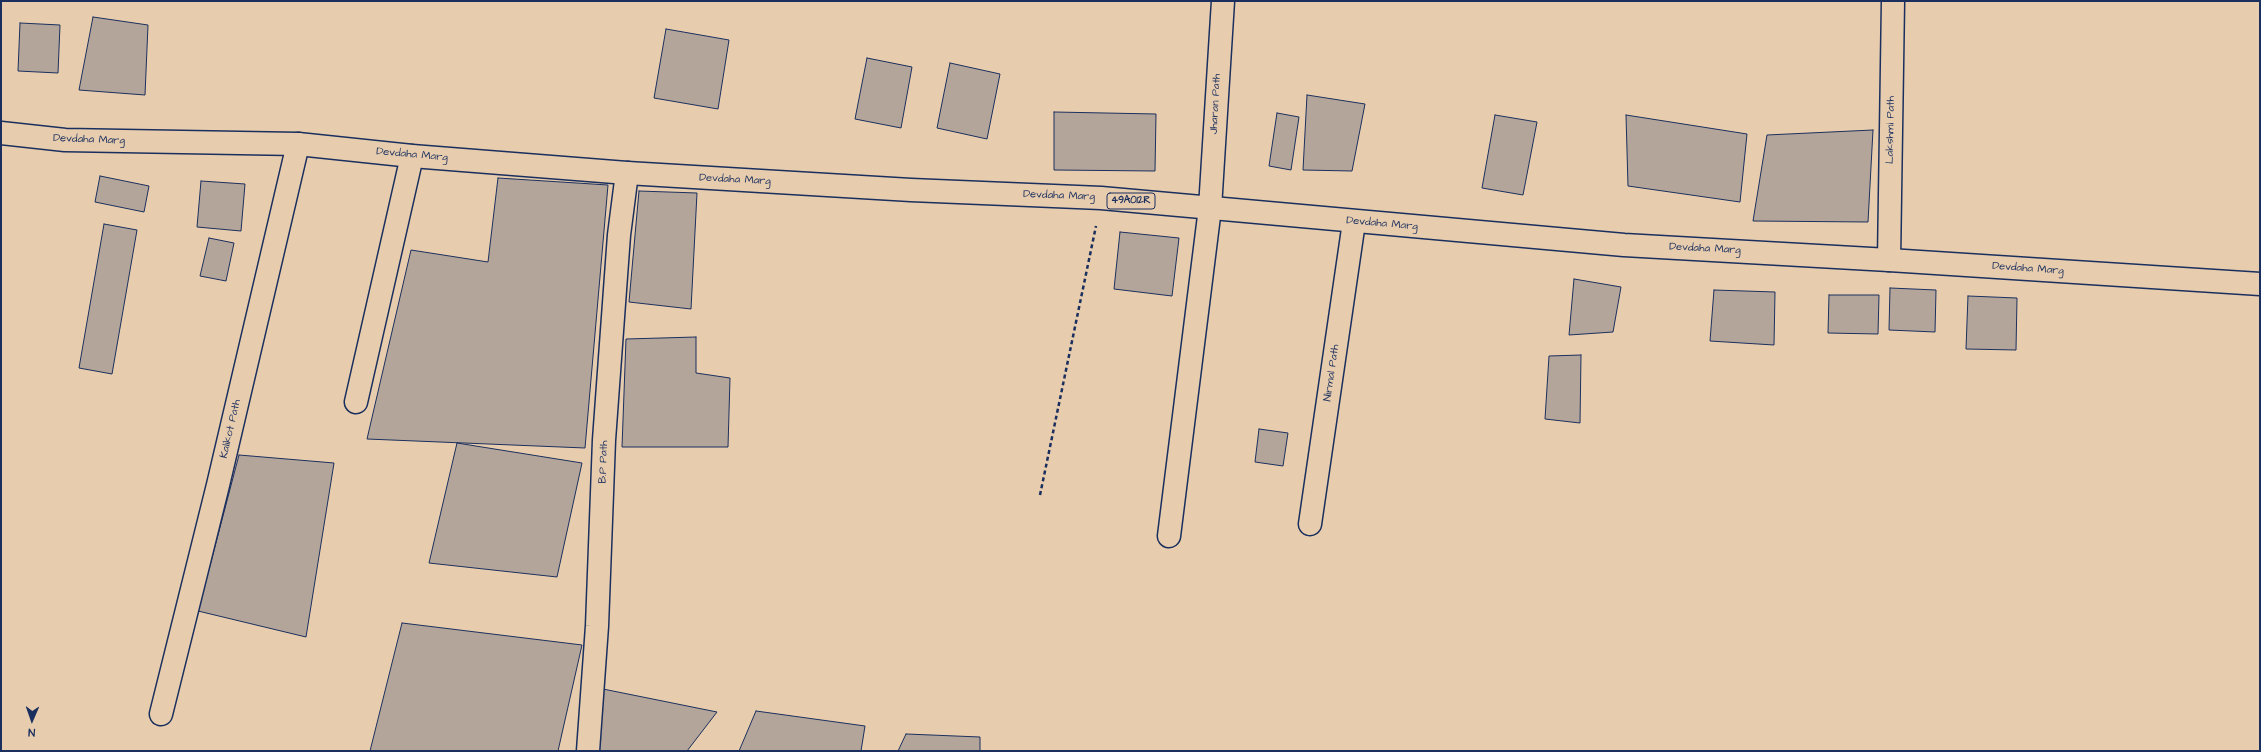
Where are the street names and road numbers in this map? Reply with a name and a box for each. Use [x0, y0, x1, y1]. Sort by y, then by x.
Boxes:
street label: Jharan Path [1208, 73, 1224, 135]
street label: Lakshmi Path [1884, 96, 1898, 164]
street label: Devdaha Marg [53, 132, 125, 148]
street label: Devdaha Marg [376, 145, 448, 165]
street label: Devdaha Marg [699, 172, 771, 188]
street label: Devdaha Marg [1023, 188, 1095, 204]
road number: 49A012R [1107, 193, 1155, 209]
street label: Devdaha Marg [1346, 214, 1418, 234]
street label: Devdaha Marg [1669, 241, 1741, 257]
street label: Devdaha Marg [1992, 260, 2064, 278]
street label: Nirmal Path [1321, 344, 1343, 402]
street label: Kalikot Path [218, 398, 244, 460]
street label: B.P Path [597, 440, 611, 484]

